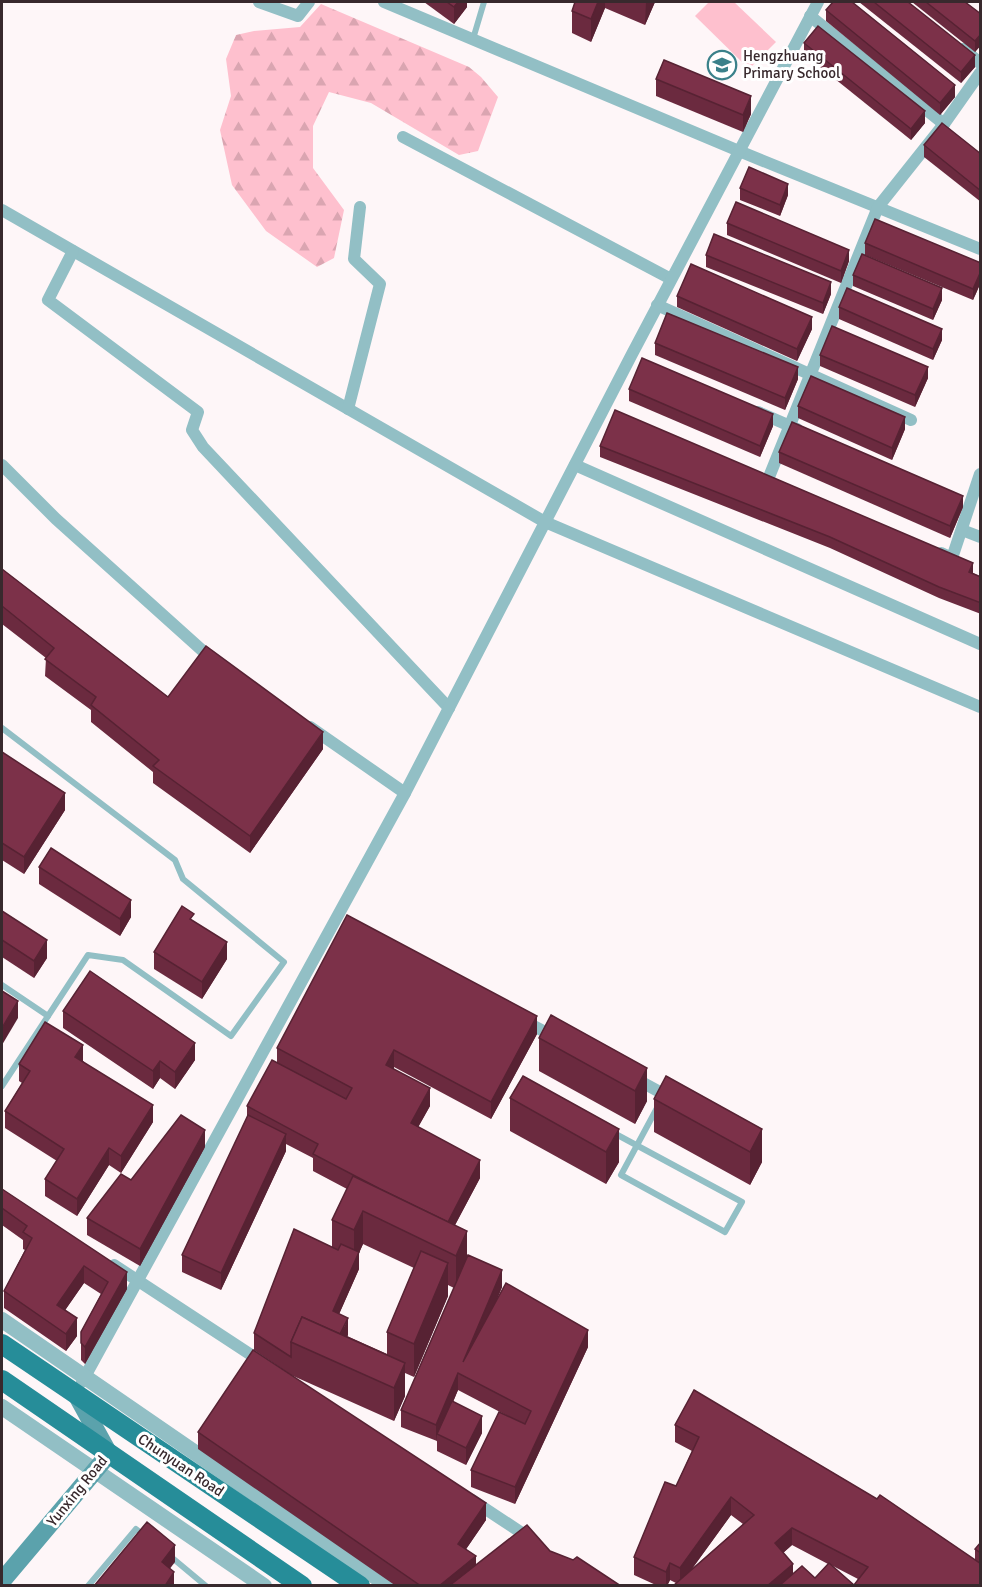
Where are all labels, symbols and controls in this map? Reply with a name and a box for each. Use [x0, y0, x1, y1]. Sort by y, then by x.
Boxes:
place label: Hengzhuang Primary School [743, 47, 840, 82]
school or university icon: Hengzhuang Primary School [706, 49, 738, 81]
street label: Chunyuan Road [135, 1430, 227, 1500]
street label: Yunxing Road [43, 1452, 111, 1530]

